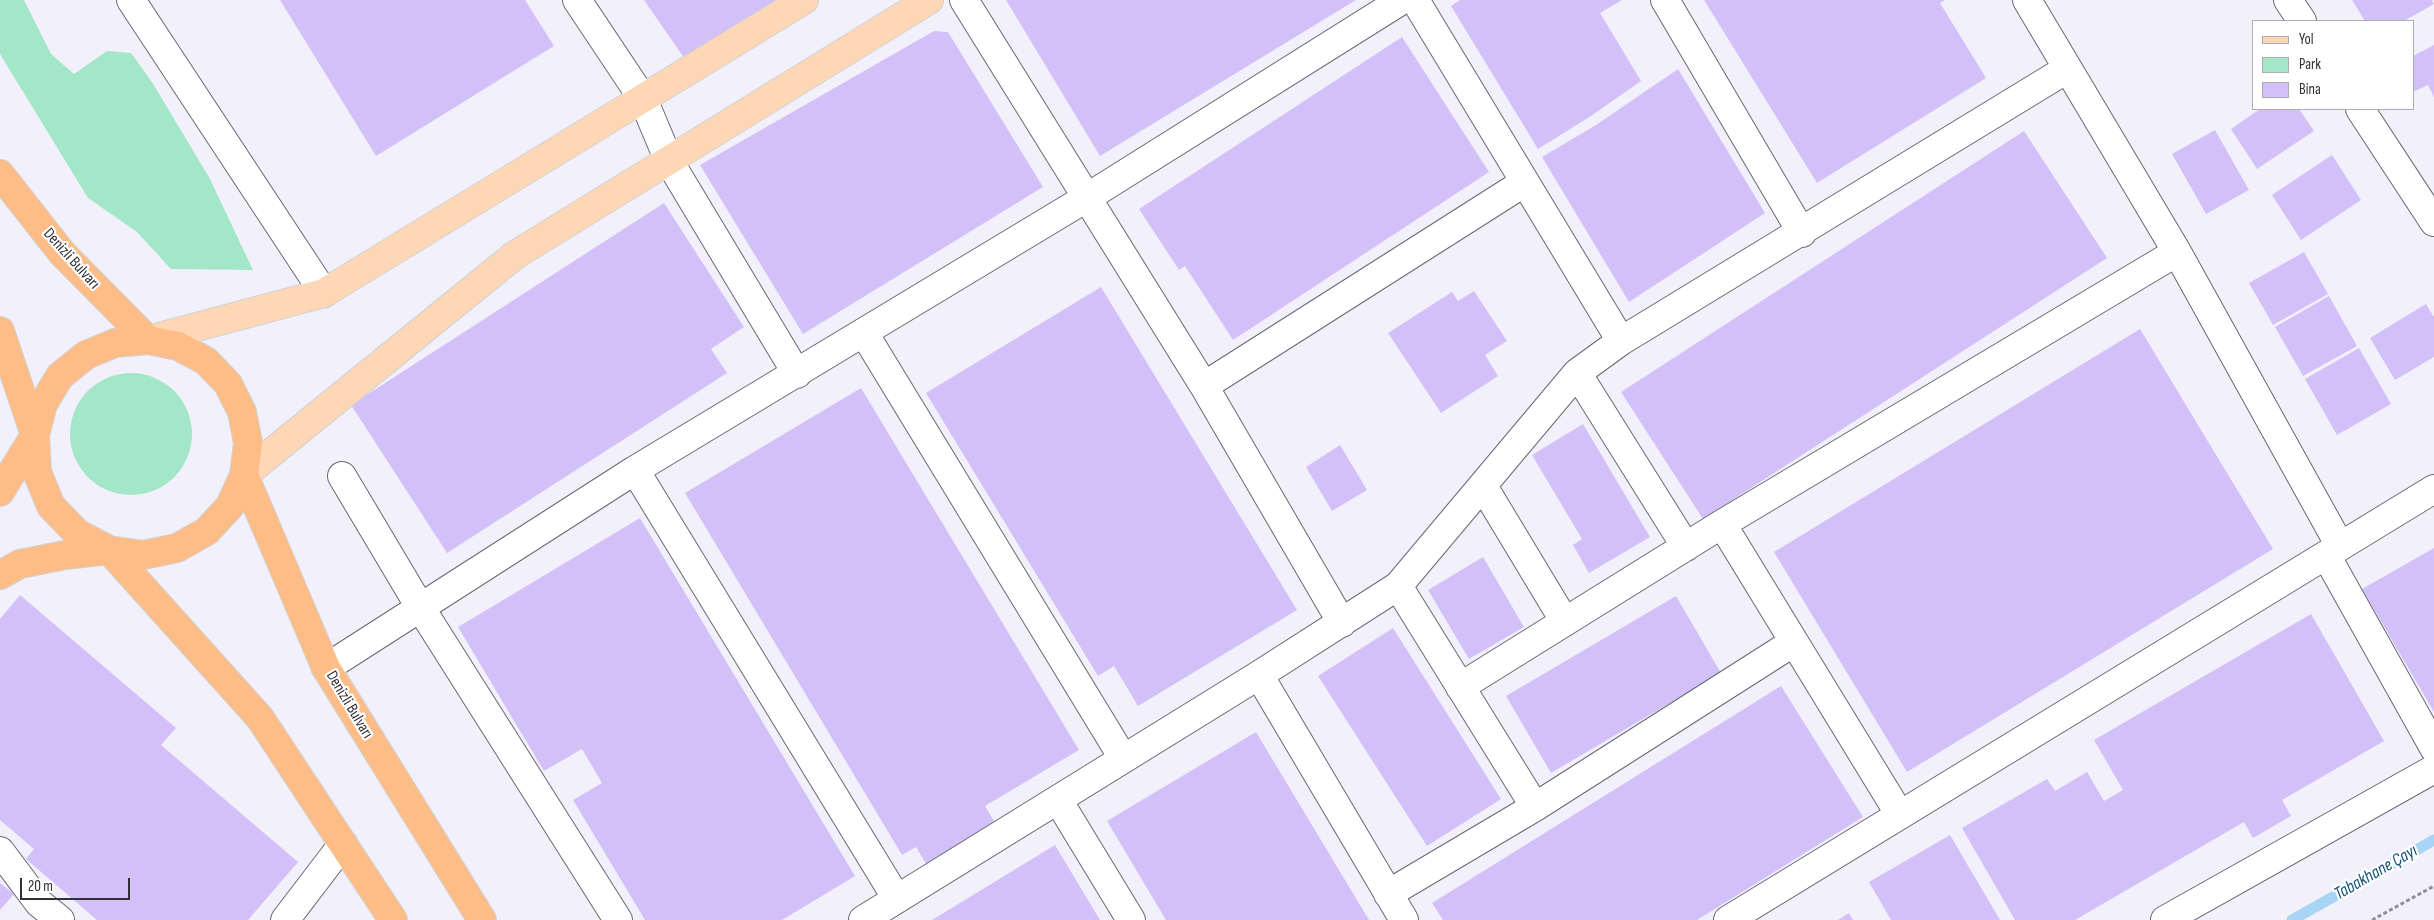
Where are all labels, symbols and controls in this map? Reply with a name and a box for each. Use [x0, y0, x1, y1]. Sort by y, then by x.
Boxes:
legend [2252, 20, 2414, 110]
text: Yol [2299, 30, 2314, 49]
text: Park [2299, 55, 2321, 74]
text: Bina [2299, 80, 2321, 99]
street label: Denizli Bulvarı [39, 225, 103, 293]
street label: Denizli Bulvarı [321, 668, 377, 742]
water label: Tabakhane Çayı [2331, 841, 2421, 905]
scale bar [22, 868, 132, 900]
text: 20 m [28, 877, 53, 896]

